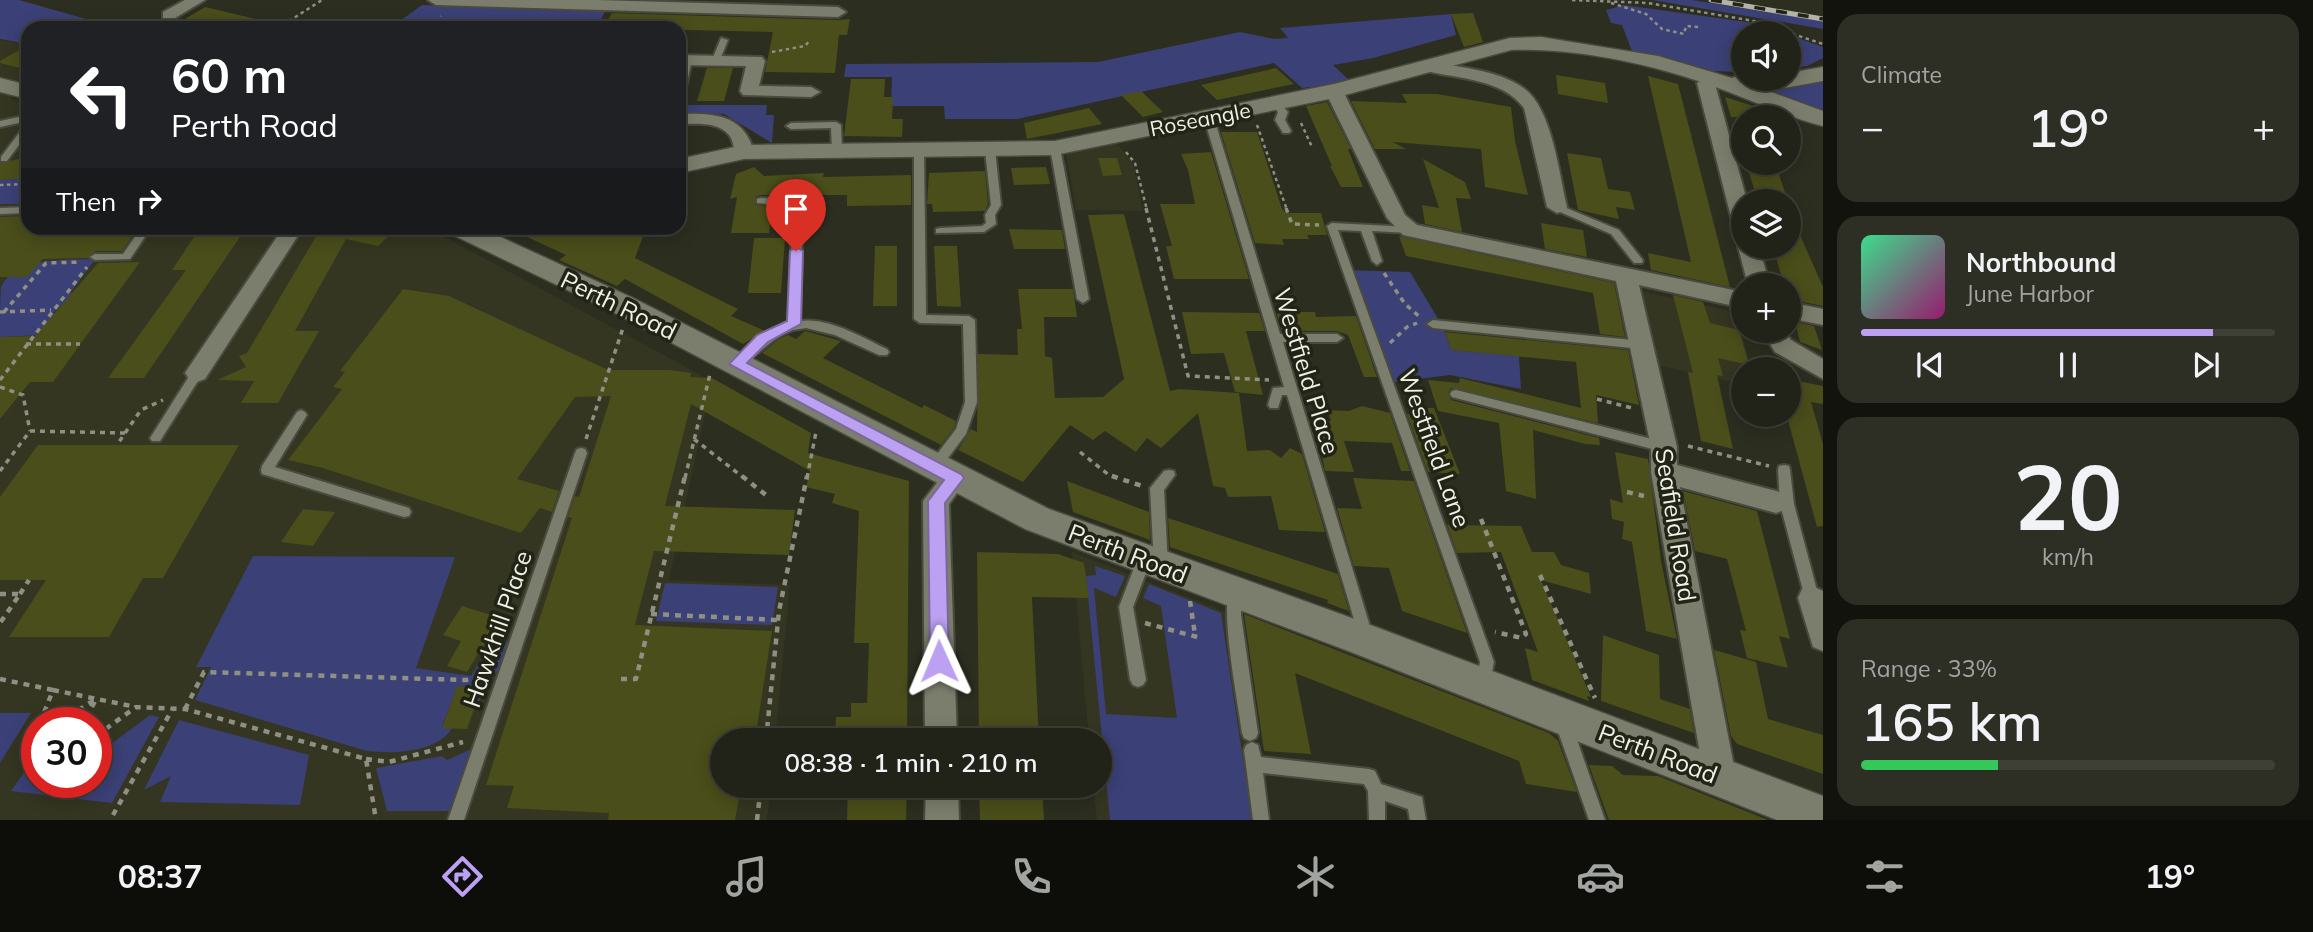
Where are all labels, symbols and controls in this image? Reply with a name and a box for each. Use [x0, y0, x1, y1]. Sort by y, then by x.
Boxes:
map controls [1731, 21, 1801, 427]
button: sound [1731, 21, 1801, 91]
text: 60 m [171, 44, 287, 105]
icon: left [56, 49, 147, 140]
text: Climate [1861, 60, 1942, 89]
text: 19° [2027, 95, 2109, 160]
street label: Roseangle [1147, 96, 1253, 142]
text: − [1861, 103, 1884, 151]
text: + [2252, 103, 2275, 151]
text: Perth Road [171, 105, 338, 145]
button: search [1731, 105, 1801, 175]
pin [766, 179, 826, 251]
icon: right [130, 182, 168, 220]
text: Then [56, 185, 116, 218]
button: layers [1731, 189, 1801, 259]
icon: arrive [777, 190, 815, 228]
text: Northbound [1966, 246, 2116, 279]
street label: Perth Road [556, 264, 682, 346]
button: + [1731, 273, 1801, 343]
text: June Harbor [1966, 279, 2094, 308]
street label: Westfield Place [1267, 284, 1347, 458]
icon: previous [1911, 346, 1949, 384]
icon: pause [2049, 346, 2087, 384]
icon: next [2187, 346, 2225, 384]
button: − [1731, 357, 1801, 427]
street label: Westfield Lane [1392, 365, 1478, 531]
text: 20 [2013, 439, 2123, 553]
street label: Seafield Road [1649, 446, 1703, 604]
street label: Perth Road [1064, 517, 1192, 589]
text: km/h [2042, 542, 2094, 571]
street label: Hawkhill Place [456, 547, 538, 711]
position arrow [902, 624, 976, 698]
text: Range · 33% [1861, 654, 1997, 683]
text: 165 km [1861, 689, 2042, 754]
speed limit sign: 30 [21, 707, 112, 798]
street label: Perth Road [1594, 717, 1722, 789]
text: 08:38 · 1 min · 210 m [784, 746, 1038, 779]
icon: directions [438, 852, 487, 901]
icon: music [722, 852, 771, 901]
icon: phone [1007, 852, 1056, 901]
icon: climate [1291, 852, 1340, 901]
icon: car [1576, 852, 1625, 901]
icon: filters [1860, 852, 1909, 901]
text: 08:37 [118, 856, 202, 896]
text: 19° [2145, 856, 2195, 896]

